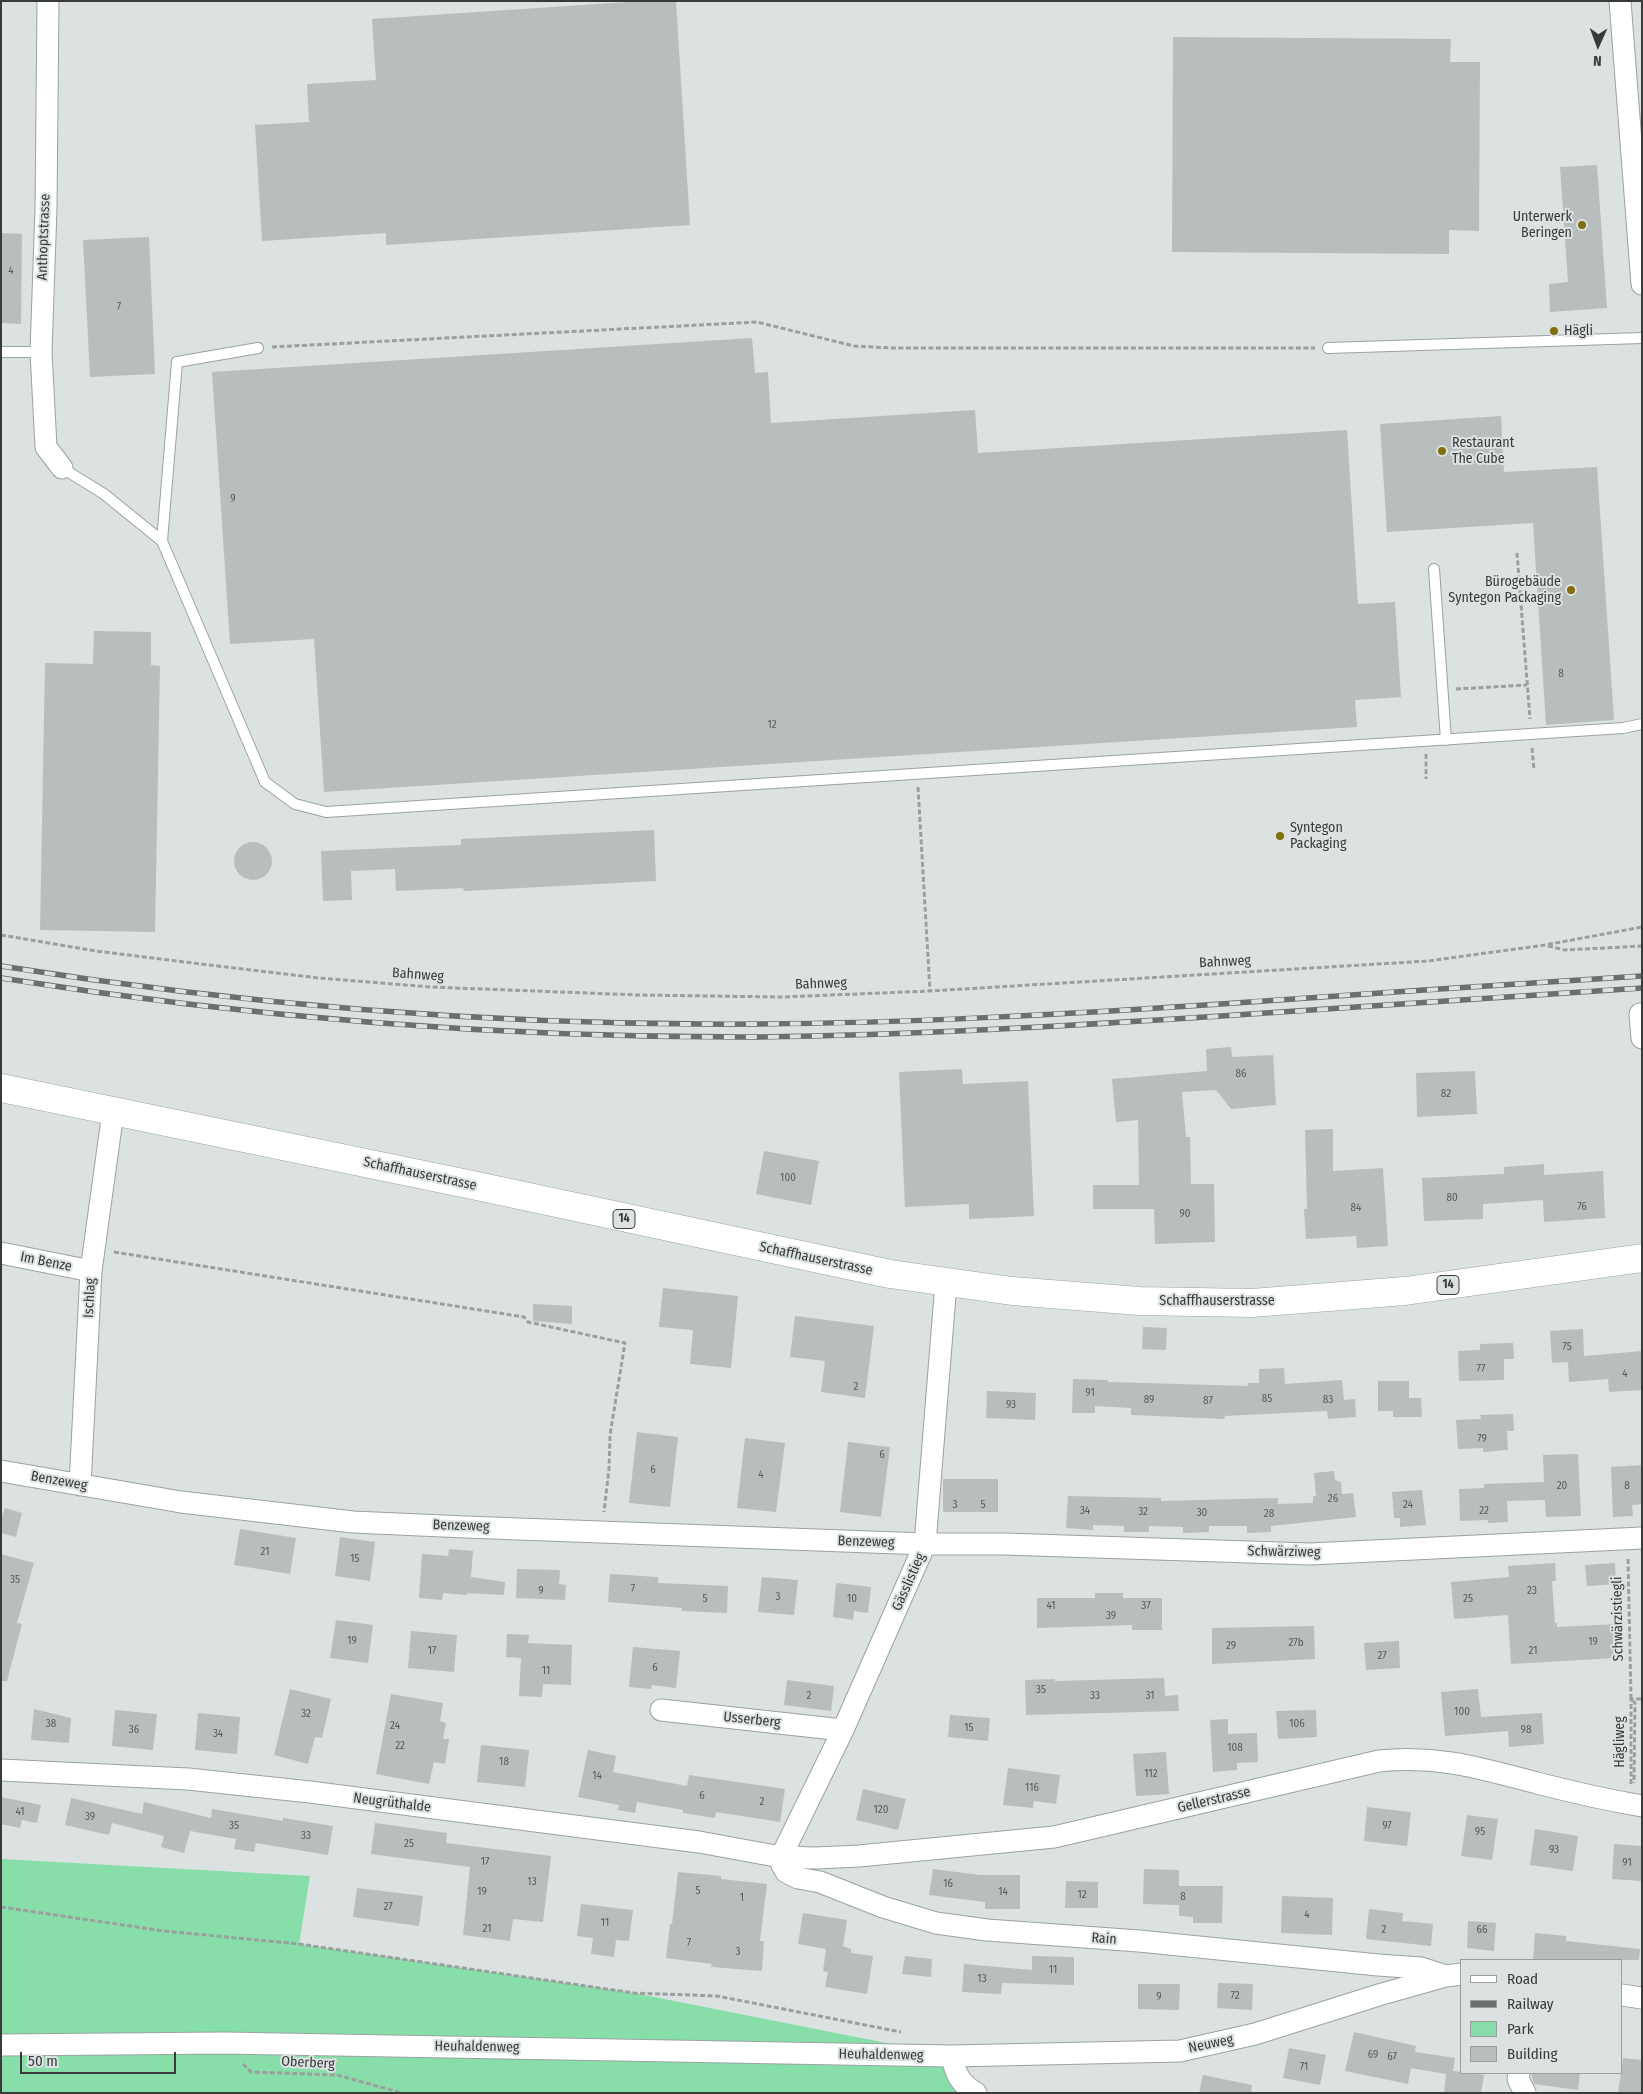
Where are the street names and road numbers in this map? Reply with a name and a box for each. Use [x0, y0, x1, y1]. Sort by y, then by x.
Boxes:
street label: Anthoptstrasse [34, 193, 54, 281]
street label: Bahnweg [1199, 952, 1251, 972]
street label: Bahnweg [392, 965, 444, 985]
street label: Bahnweg [795, 975, 847, 993]
street label: Schaffhauserstrasse [362, 1154, 478, 1194]
road number: 14 [613, 1210, 635, 1228]
street label: Schaffhauserstrasse [758, 1239, 874, 1279]
street label: Im Benze [19, 1249, 73, 1275]
road number: 14 [1437, 1276, 1459, 1294]
street label: Ischlag [81, 1278, 99, 1318]
street label: Schaffhauserstrasse [1159, 1293, 1275, 1309]
street label: Benzeweg [29, 1468, 89, 1494]
street label: Benzeweg [432, 1517, 490, 1535]
street label: Benzeweg [837, 1533, 895, 1551]
street label: Schwärziweg [1248, 1543, 1320, 1561]
street label: Gässlistieg [889, 1551, 929, 1613]
street label: Schwärzistiegli [1609, 1576, 1627, 1662]
street label: Usserberg [723, 1709, 781, 1731]
street label: Hägliweg [1612, 1716, 1628, 1768]
street label: Gellerstrasse [1176, 1783, 1252, 1817]
street label: Neugrüthalde [352, 1790, 432, 1816]
street label: Rain [1091, 1930, 1117, 1948]
street label: Neuweg [1187, 2031, 1235, 2057]
street label: Heuhaldenweg [434, 2038, 520, 2056]
street label: Heuhaldenweg [838, 2046, 924, 2064]
street label: Oberberg [281, 2053, 335, 2073]

